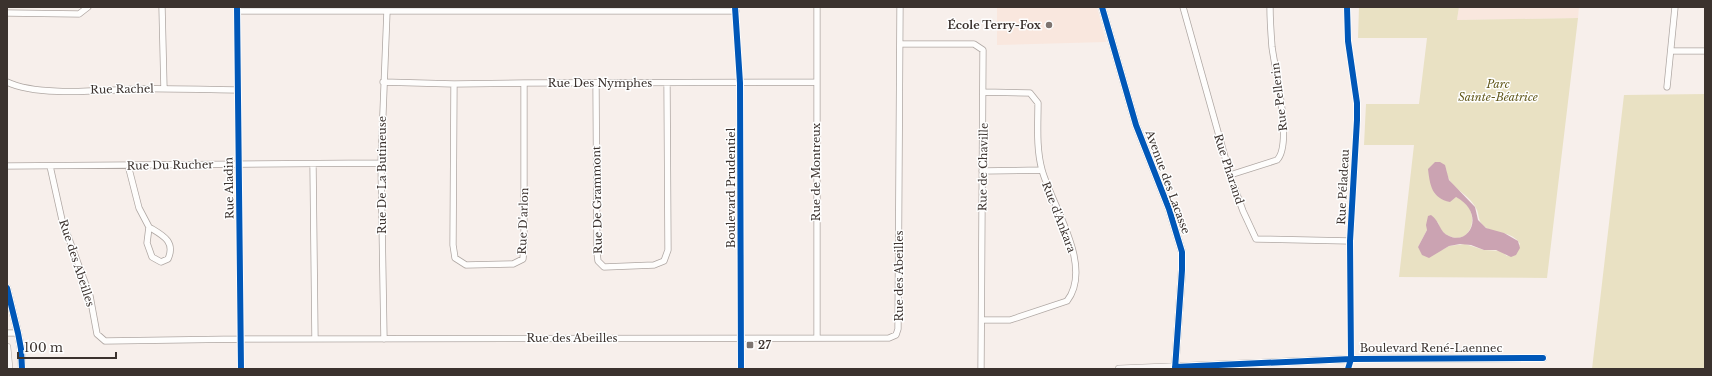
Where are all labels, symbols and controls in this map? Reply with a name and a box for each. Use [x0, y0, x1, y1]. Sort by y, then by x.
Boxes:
place label: École Terry-Fox [947, 18, 1042, 32]
marker: École Terry-Fox [1044, 20, 1054, 30]
street label: Rue Pellerin [1268, 61, 1290, 132]
street label: Rue Des Nymphes [548, 76, 652, 90]
park label: Parc Sainte-Béatrice [1458, 77, 1538, 104]
street label: Rue Rachel [90, 81, 154, 97]
street label: Rue De La Butineuse [375, 116, 389, 234]
street label: Rue de Montreux [809, 122, 823, 221]
street label: Rue de Chaville [975, 123, 991, 211]
street label: Boulevard Prudentiel [724, 127, 738, 248]
street label: Avenue des Lacasse [1142, 127, 1193, 236]
street label: Rue Pharand [1211, 132, 1247, 206]
street label: Rue De Grammont [589, 145, 605, 254]
street label: Rue Péladeau [1334, 148, 1352, 225]
street label: Rue Aladin [221, 156, 237, 219]
street label: Rue Du Rucher [126, 157, 214, 173]
street label: Rue d'Ankara [1039, 180, 1079, 255]
street label: Rue D'arlon [515, 187, 531, 255]
street label: Rue des Abeilles [56, 218, 98, 308]
street label: Rue des Abeilles [892, 230, 906, 322]
street label: Rue des Abeilles [526, 331, 618, 345]
scale bar [18, 334, 116, 360]
place label: 27 [758, 338, 771, 352]
text: 100 m [24, 340, 63, 355]
marker: 27 [745, 340, 755, 350]
street label: Boulevard René-Laennec [1360, 341, 1502, 355]

